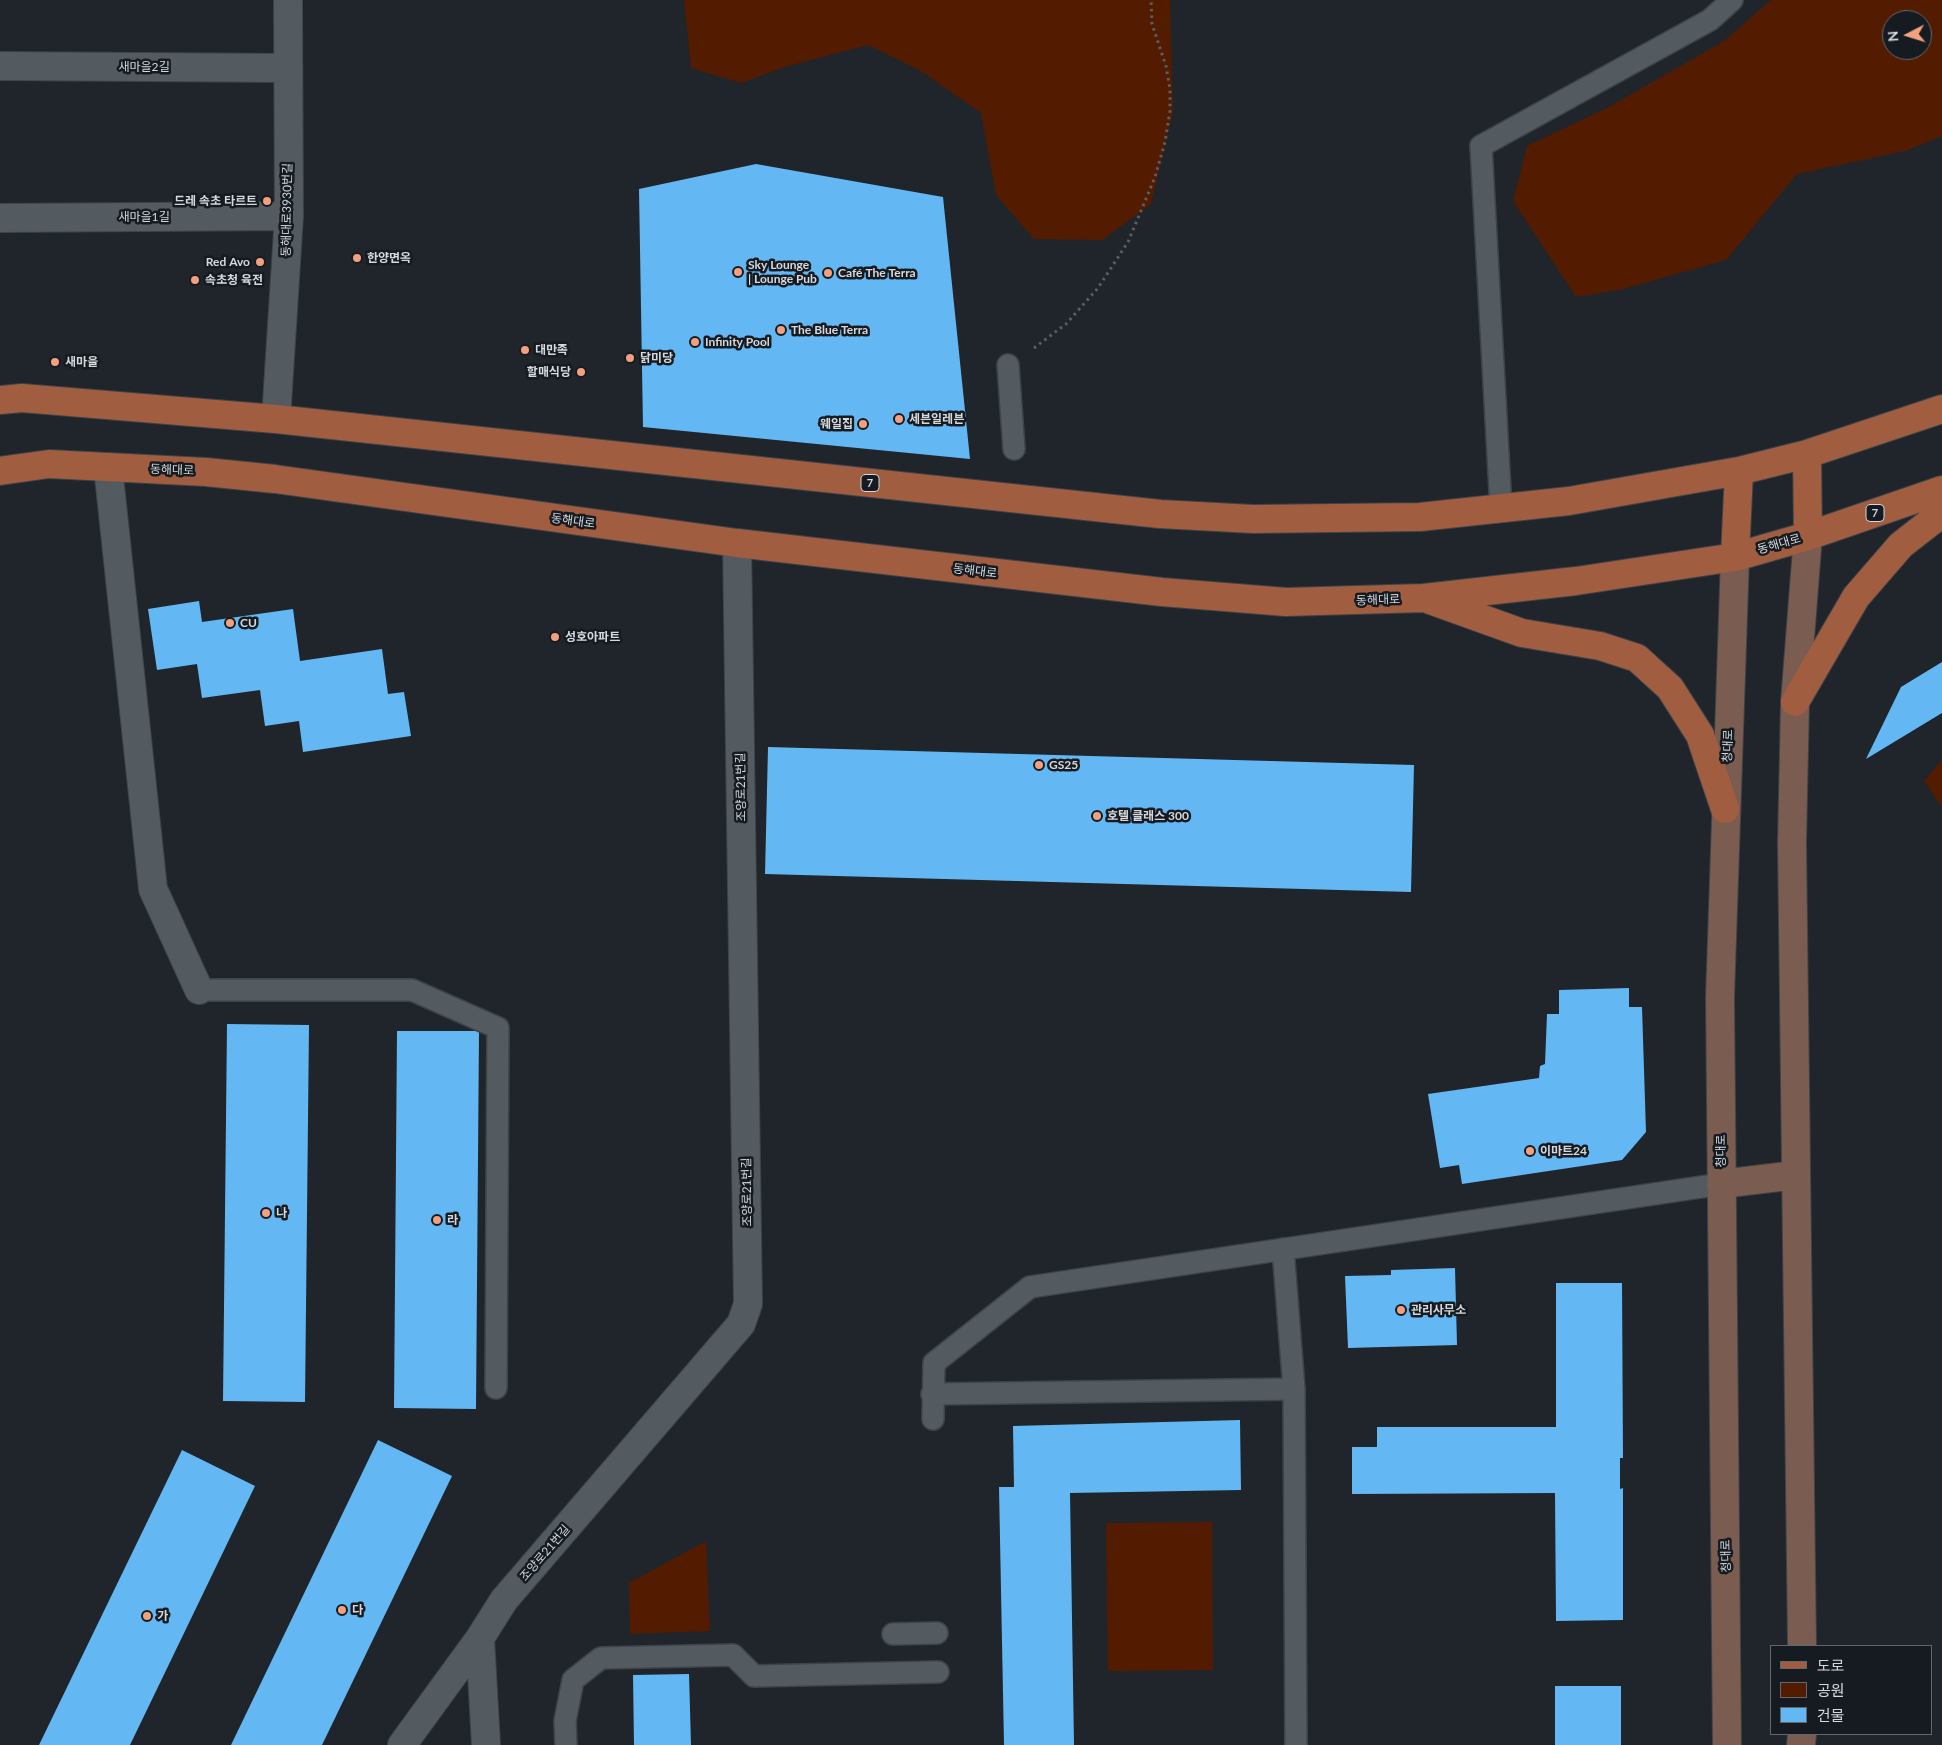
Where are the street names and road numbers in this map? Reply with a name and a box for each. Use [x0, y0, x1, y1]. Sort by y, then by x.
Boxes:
street label: 새마을2길 [118, 60, 170, 74]
street label: 동해대로3930번길 [279, 163, 295, 257]
street label: 새마을1길 [118, 210, 170, 224]
street label: 동해대로 [150, 462, 194, 478]
road number: 7 [861, 474, 879, 492]
road number: 7 [1866, 504, 1884, 522]
street label: 동해대로 [550, 511, 596, 531]
street label: 동해대로 [1756, 531, 1802, 557]
street label: 동해대로 [952, 561, 998, 581]
street label: 동해대로 [1356, 592, 1400, 608]
street label: 청대로 [1720, 729, 1736, 763]
street label: 조양로21번길 [733, 752, 749, 822]
street label: 청대로 [1714, 1134, 1728, 1168]
street label: 조양로21번길 [739, 1157, 755, 1227]
street label: 조양로21번길 [517, 1522, 573, 1584]
street label: 청대로 [1719, 1539, 1733, 1573]

